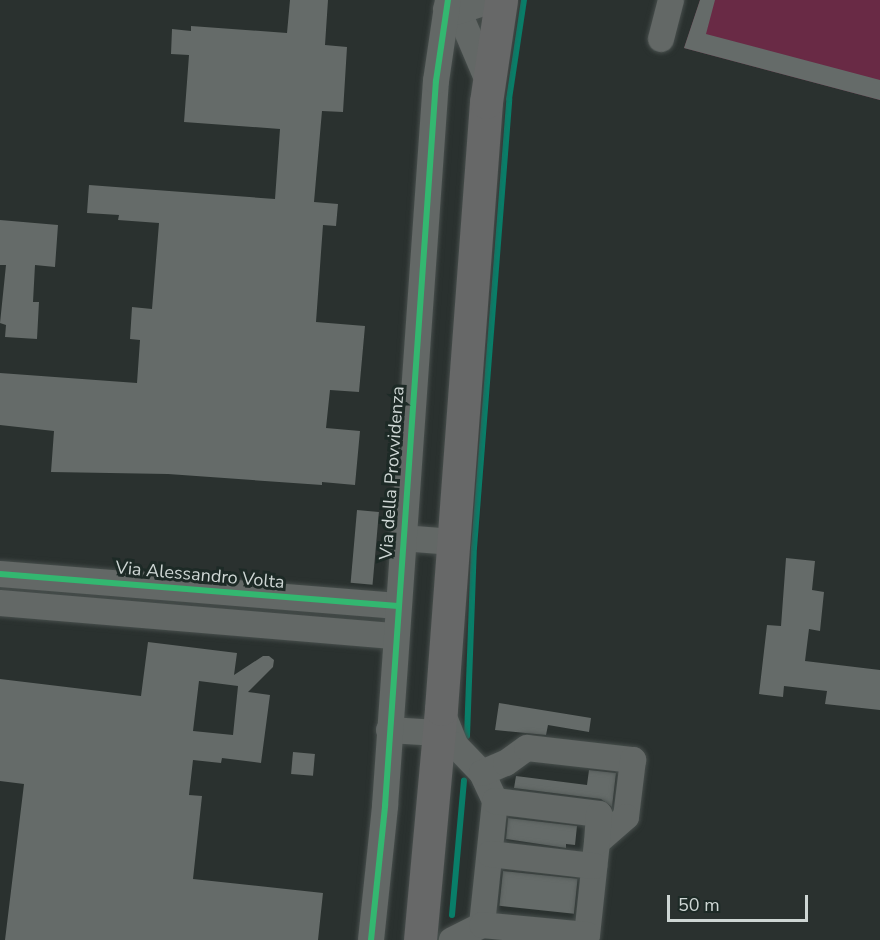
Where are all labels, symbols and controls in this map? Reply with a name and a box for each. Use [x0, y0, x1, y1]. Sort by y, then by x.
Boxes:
street label: Via della Provvidenza [375, 385, 409, 561]
street label: Via Alessandro Volta [115, 557, 285, 593]
scale bar [670, 883, 811, 921]
text: 50 m [678, 893, 720, 917]

